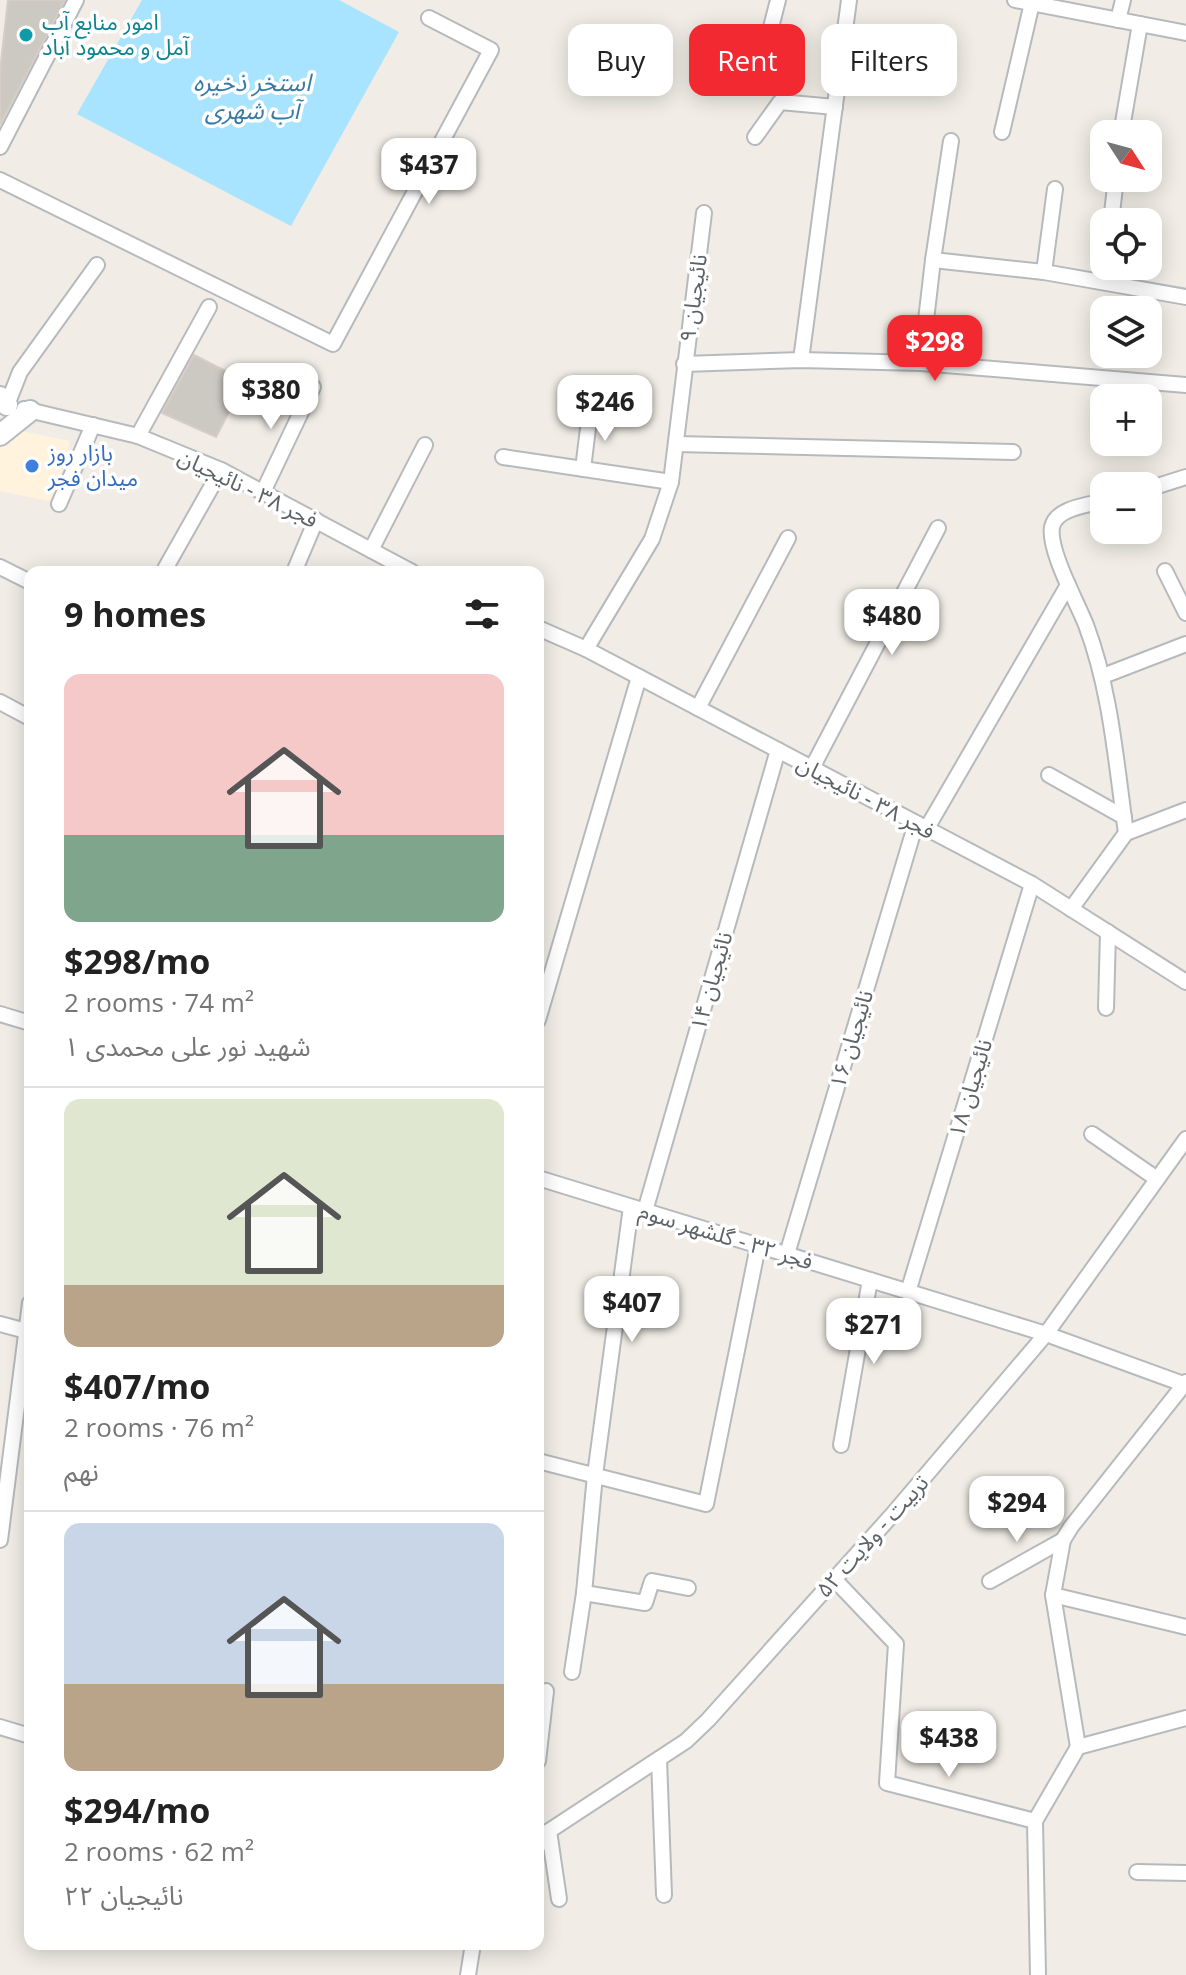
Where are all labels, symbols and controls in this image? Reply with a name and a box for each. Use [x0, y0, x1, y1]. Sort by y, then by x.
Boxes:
place label: امور منابع آب آمل و محمود آباد [42, 6, 190, 61]
chip: Buy [568, 24, 673, 96]
chip: Rent [689, 24, 805, 96]
chip: Filters [821, 24, 957, 96]
marker: امور منابع آب آمل و محمود آباد [17, 26, 35, 44]
water label: استخر ذخیره آب شهری [193, 65, 313, 126]
north arrow [1090, 120, 1162, 192]
map controls [1090, 120, 1162, 544]
pin: $437 [382, 138, 476, 206]
text: $437 [399, 146, 459, 182]
button: locate [1090, 208, 1162, 280]
street label: نائیجیان ۹ [671, 252, 713, 344]
button: layers [1090, 296, 1162, 368]
pin: $298 [888, 315, 982, 383]
text: $298 [905, 323, 965, 359]
pin: $380 [224, 363, 318, 431]
text: $380 [241, 371, 301, 407]
pin: $246 [558, 375, 652, 443]
text: $246 [575, 383, 635, 419]
button: + [1090, 384, 1162, 456]
place label: بازار روز میدان فجر [47, 437, 138, 492]
street label: فجر ۳۸ - نائیجیان [174, 440, 323, 534]
marker: بازار روز میدان فجر [23, 457, 41, 475]
button: − [1090, 472, 1162, 544]
pin: $480 [845, 589, 939, 657]
text: 9 homes [64, 591, 206, 637]
icon: filters [460, 592, 504, 636]
text: $480 [862, 597, 922, 633]
icon: home [212, 726, 356, 870]
street label: فجر ۳۸ - نائیجیان [792, 747, 941, 845]
street label: نائیجیان ۱۴ [682, 928, 738, 1033]
text: $298/mo [64, 938, 210, 984]
text: 2 rooms · 74 m² [64, 984, 254, 1020]
street label: نائیجیان ۱۶ [821, 986, 879, 1091]
text: شهید نور علی محمدی ۱ [64, 1028, 311, 1064]
street label: نائیجیان ۱۸ [940, 1035, 998, 1140]
icon: home [212, 1151, 356, 1295]
street label: فجر ۳۲ - گلشهر سوم [635, 1194, 817, 1279]
pin: $407 [585, 1276, 679, 1344]
text: $407 [602, 1284, 662, 1320]
pin: $271 [827, 1298, 921, 1366]
text: $271 [844, 1306, 904, 1342]
text: $407/mo [64, 1363, 210, 1409]
text: 2 rooms · 76 m² [64, 1409, 254, 1445]
text: نهم [64, 1453, 99, 1489]
street label: تربیت - ولایت ۵۲ [808, 1468, 934, 1603]
pin: $294 [970, 1476, 1064, 1544]
text: $294 [987, 1484, 1047, 1520]
icon: home [212, 1575, 356, 1719]
pin: $438 [902, 1711, 996, 1779]
text: $438 [919, 1719, 979, 1755]
text: $294/mo [64, 1787, 210, 1833]
text: 2 rooms · 62 m² [64, 1833, 254, 1869]
text: نائیجیان ۲۲ [64, 1877, 183, 1913]

